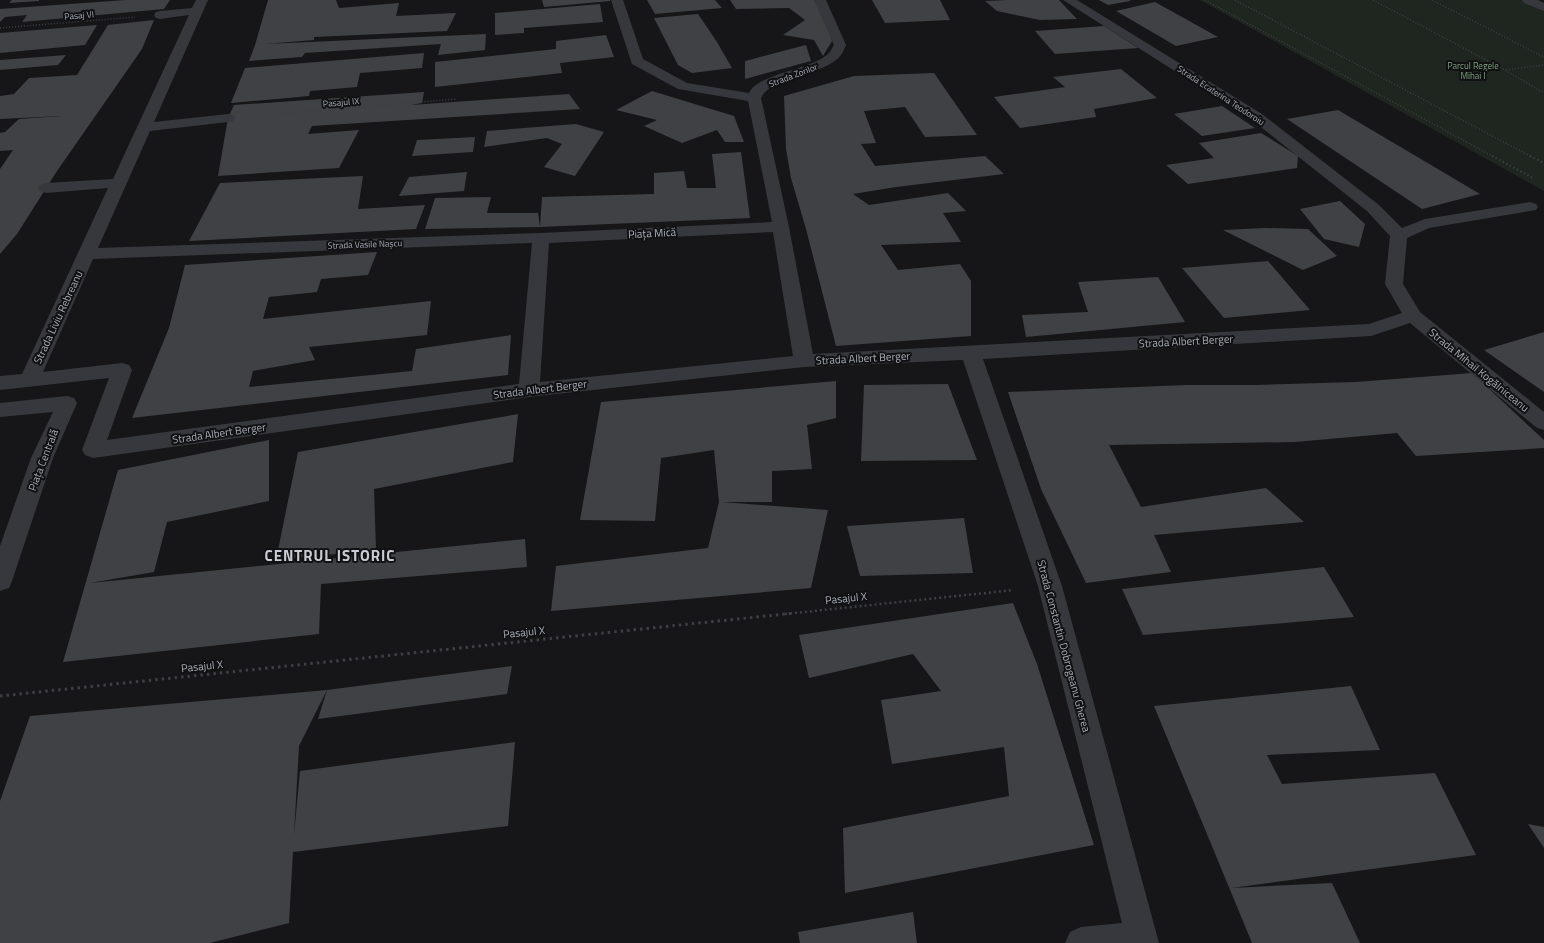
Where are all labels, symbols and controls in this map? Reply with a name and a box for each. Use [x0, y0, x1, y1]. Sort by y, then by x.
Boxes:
street label: Pasaj VI [64, 7, 94, 23]
park label: Parcul Regele Mihai I [1447, 59, 1499, 82]
street label: Strada Zorilor [767, 60, 819, 90]
street label: Strada Ecaterina Teodoroiu [1175, 62, 1267, 128]
street label: Pasajul IX [322, 94, 360, 110]
street label: Piața Mică [628, 224, 677, 242]
street label: Strada Vasile Nașcu [328, 236, 403, 252]
street label: Strada Liviu Rebreanu [29, 268, 87, 366]
street label: Strada Mihail Kogălniceanu [1426, 325, 1533, 416]
street label: Strada Albert Berger [1138, 331, 1234, 351]
street label: Strada Albert Berger [815, 348, 911, 368]
street label: Strada Albert Berger [492, 375, 588, 403]
street label: Strada Albert Berger [171, 418, 267, 447]
street label: Piața Centrală [24, 426, 62, 493]
district label: CENTRUL ISTORIC [265, 544, 396, 567]
street label: Strada Constantin Dobrogeanu Gherea [1033, 558, 1095, 734]
street label: Pasajul X [824, 588, 868, 608]
street label: Pasajul X [502, 622, 546, 642]
street label: Pasajul X [180, 656, 224, 676]

